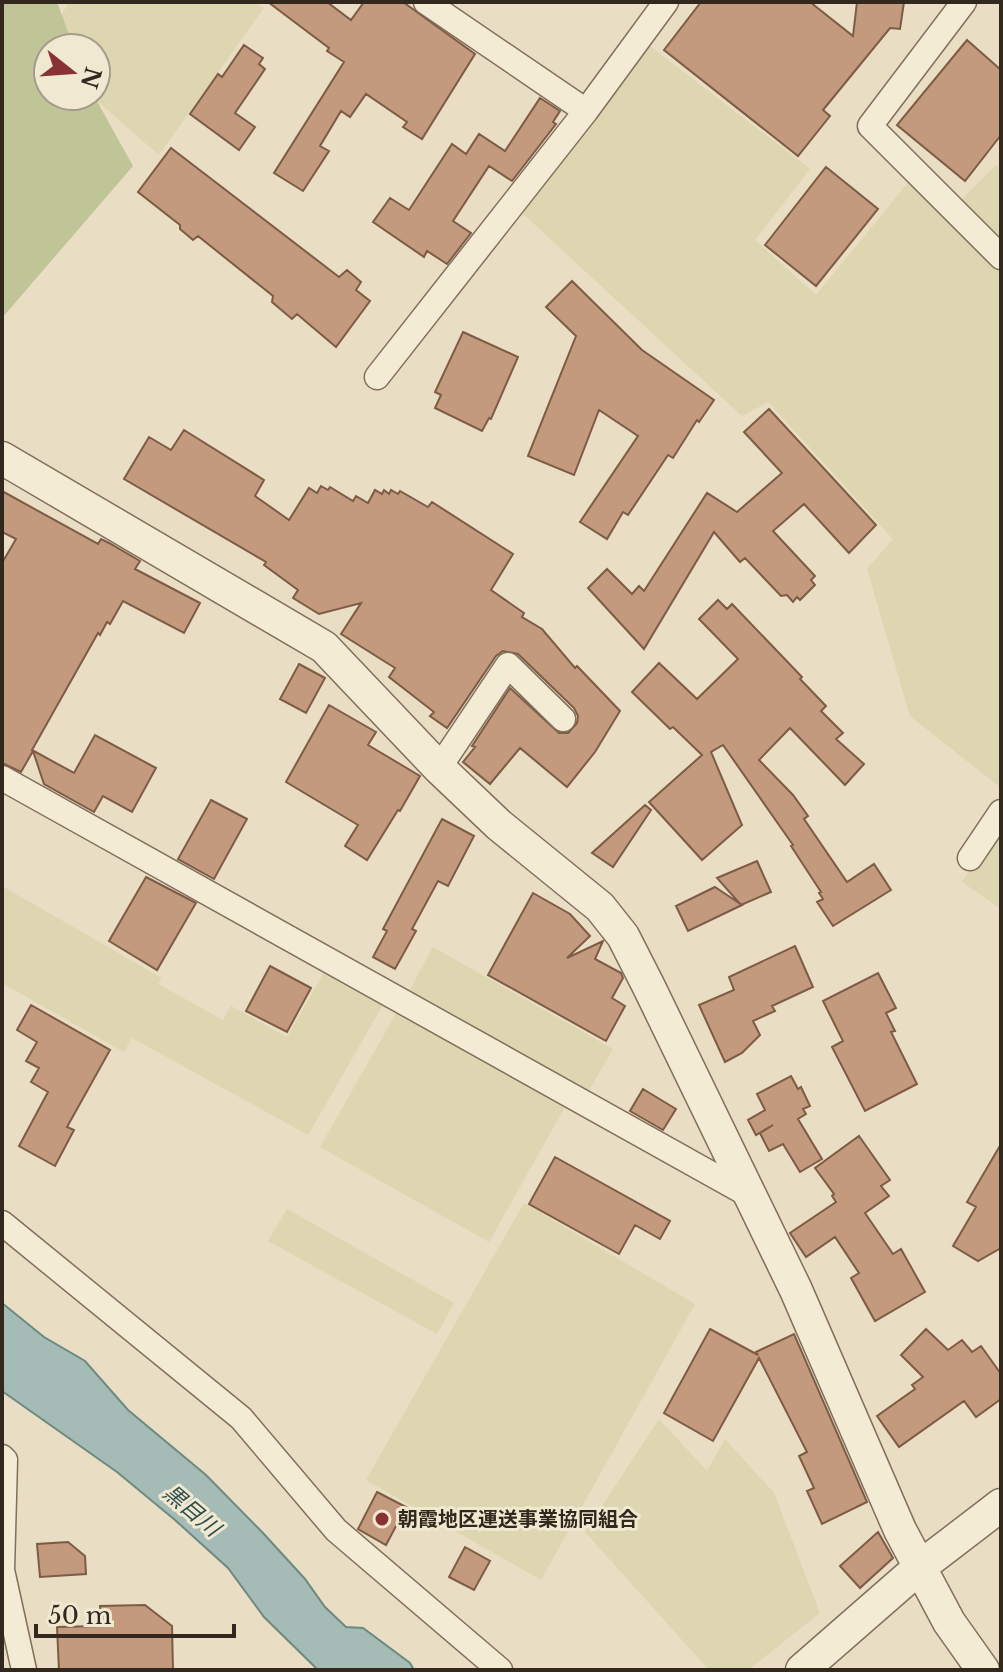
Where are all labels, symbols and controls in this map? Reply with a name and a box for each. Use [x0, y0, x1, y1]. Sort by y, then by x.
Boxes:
north arrow [32, 32, 112, 112]
text: N [75, 64, 107, 92]
water label: 黒目川 [158, 1479, 227, 1543]
place label: 朝霞地区運送事業協同組合 [398, 1507, 638, 1531]
marker: 朝霞地区運送事業協同組合 [373, 1510, 391, 1528]
scale bar [36, 1588, 234, 1638]
text: 50 m [48, 1601, 112, 1630]

